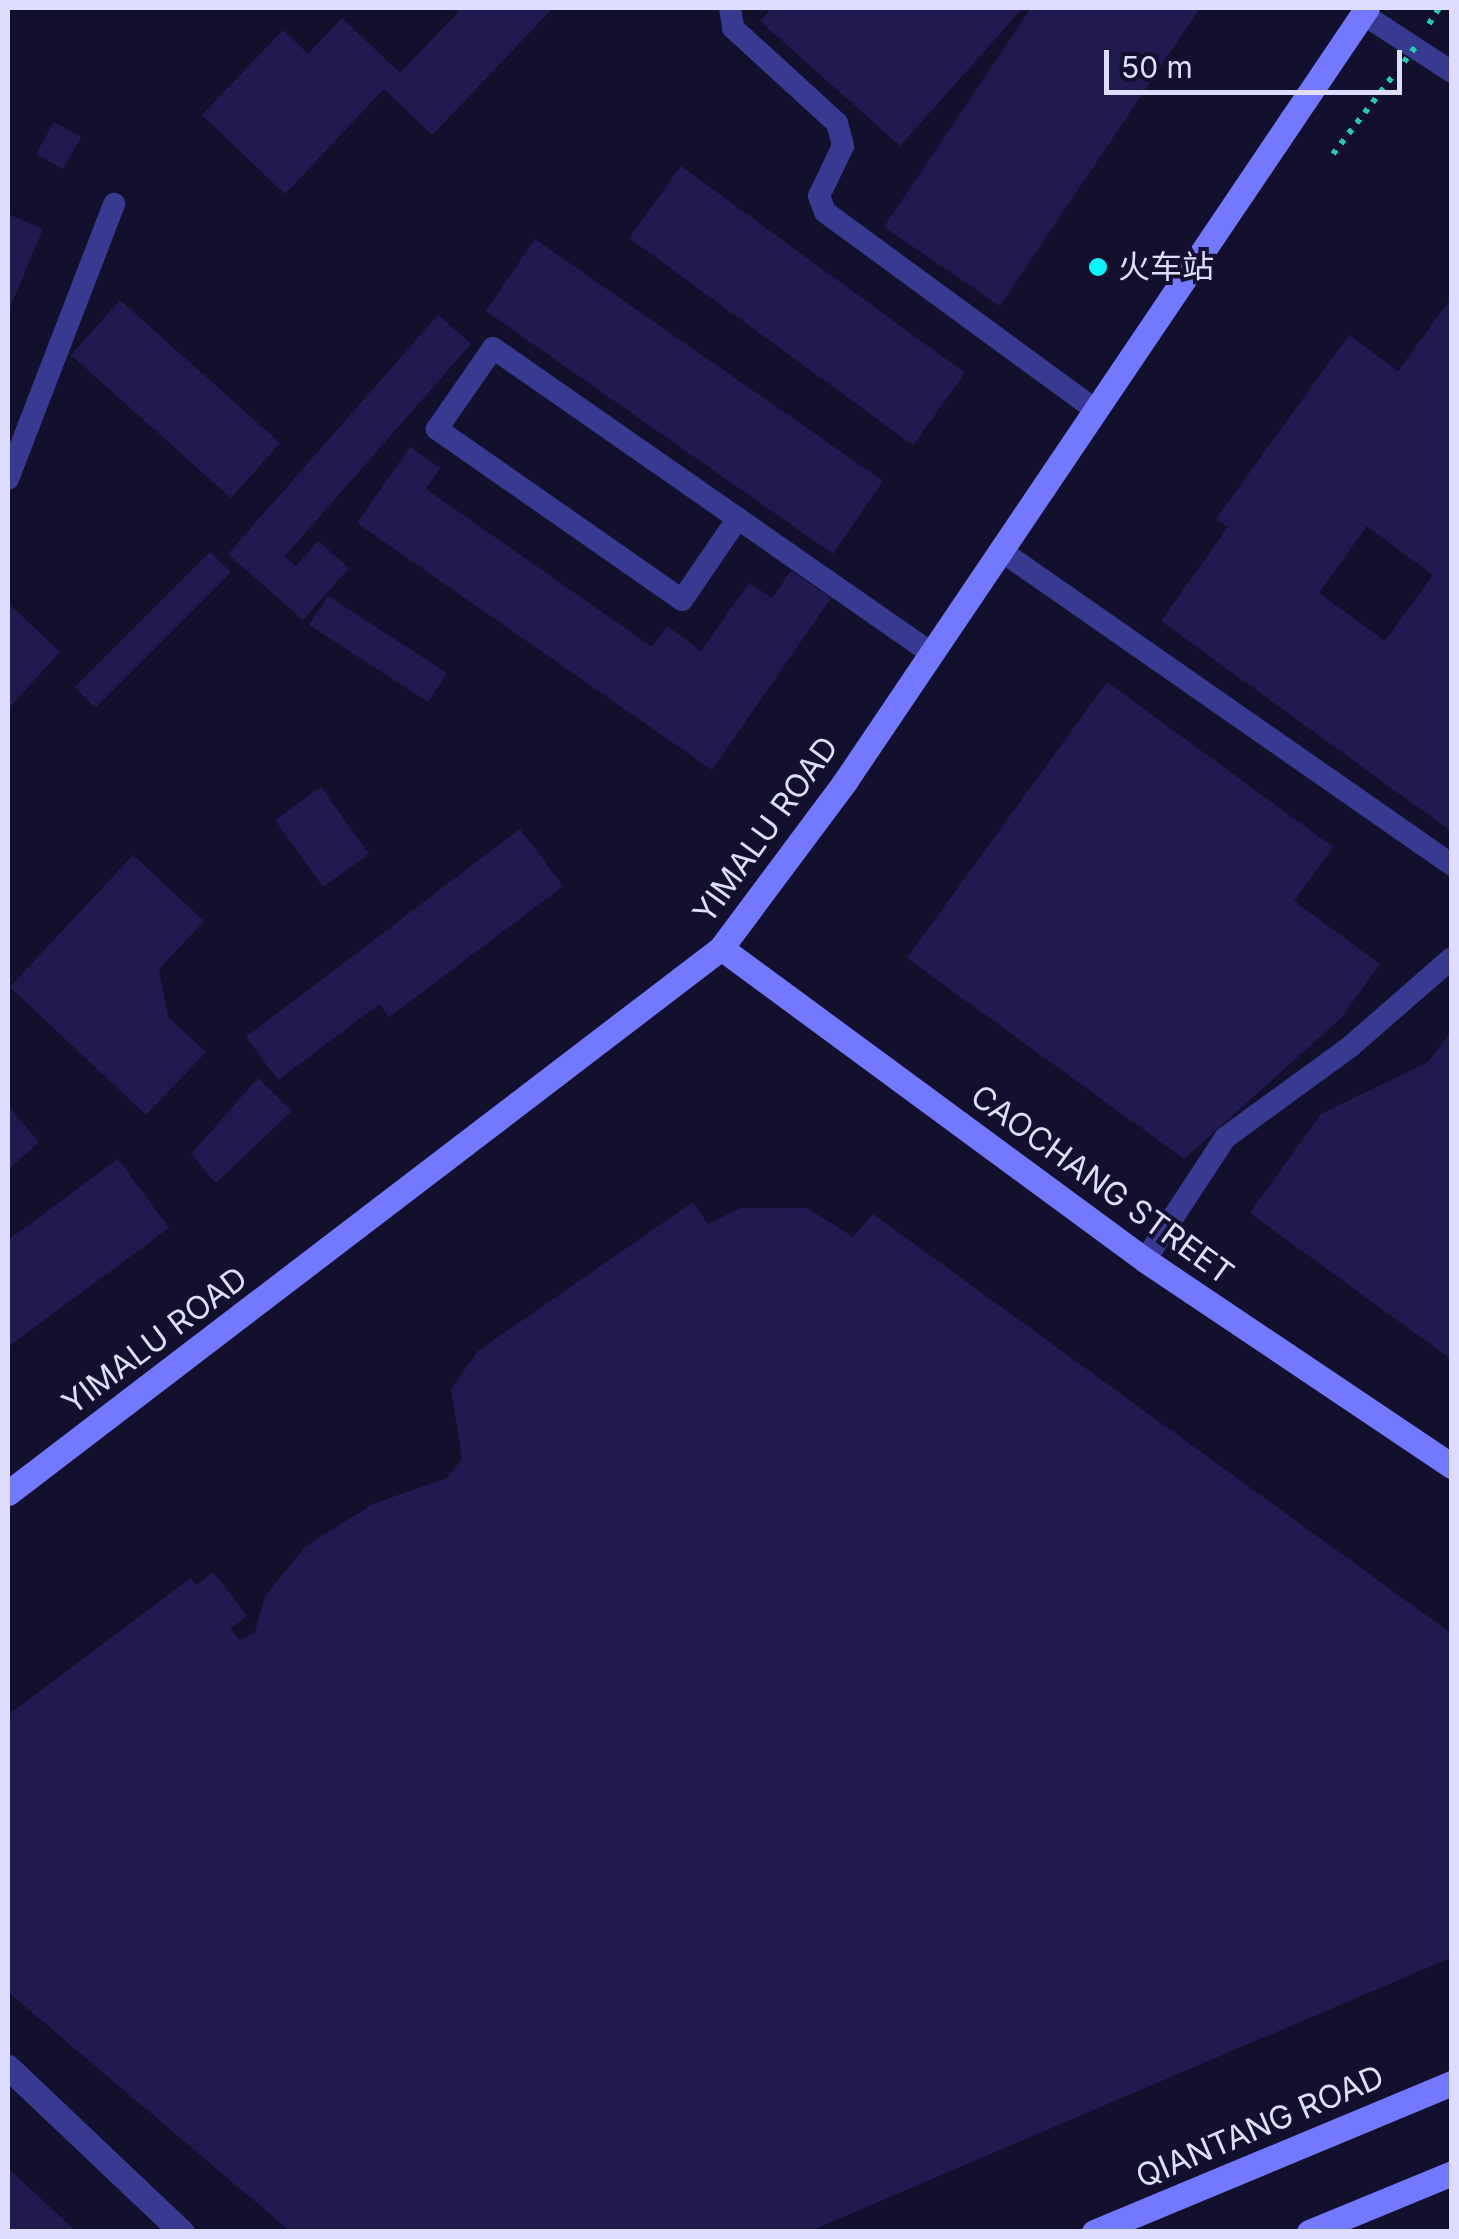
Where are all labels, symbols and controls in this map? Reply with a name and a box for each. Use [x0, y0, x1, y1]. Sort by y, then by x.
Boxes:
scale bar [1109, 30, 1406, 92]
text: 50 m [1121, 49, 1193, 85]
place label: 火车站 [1118, 248, 1214, 286]
marker: 火车站 [1087, 256, 1109, 278]
street label: YIMALU ROAD [685, 729, 847, 931]
street label: CAOCHANG STREET [963, 1077, 1241, 1293]
street label: YIMALU ROAD [55, 1259, 255, 1423]
street label: QIANTANG ROAD [1130, 2057, 1390, 2197]

